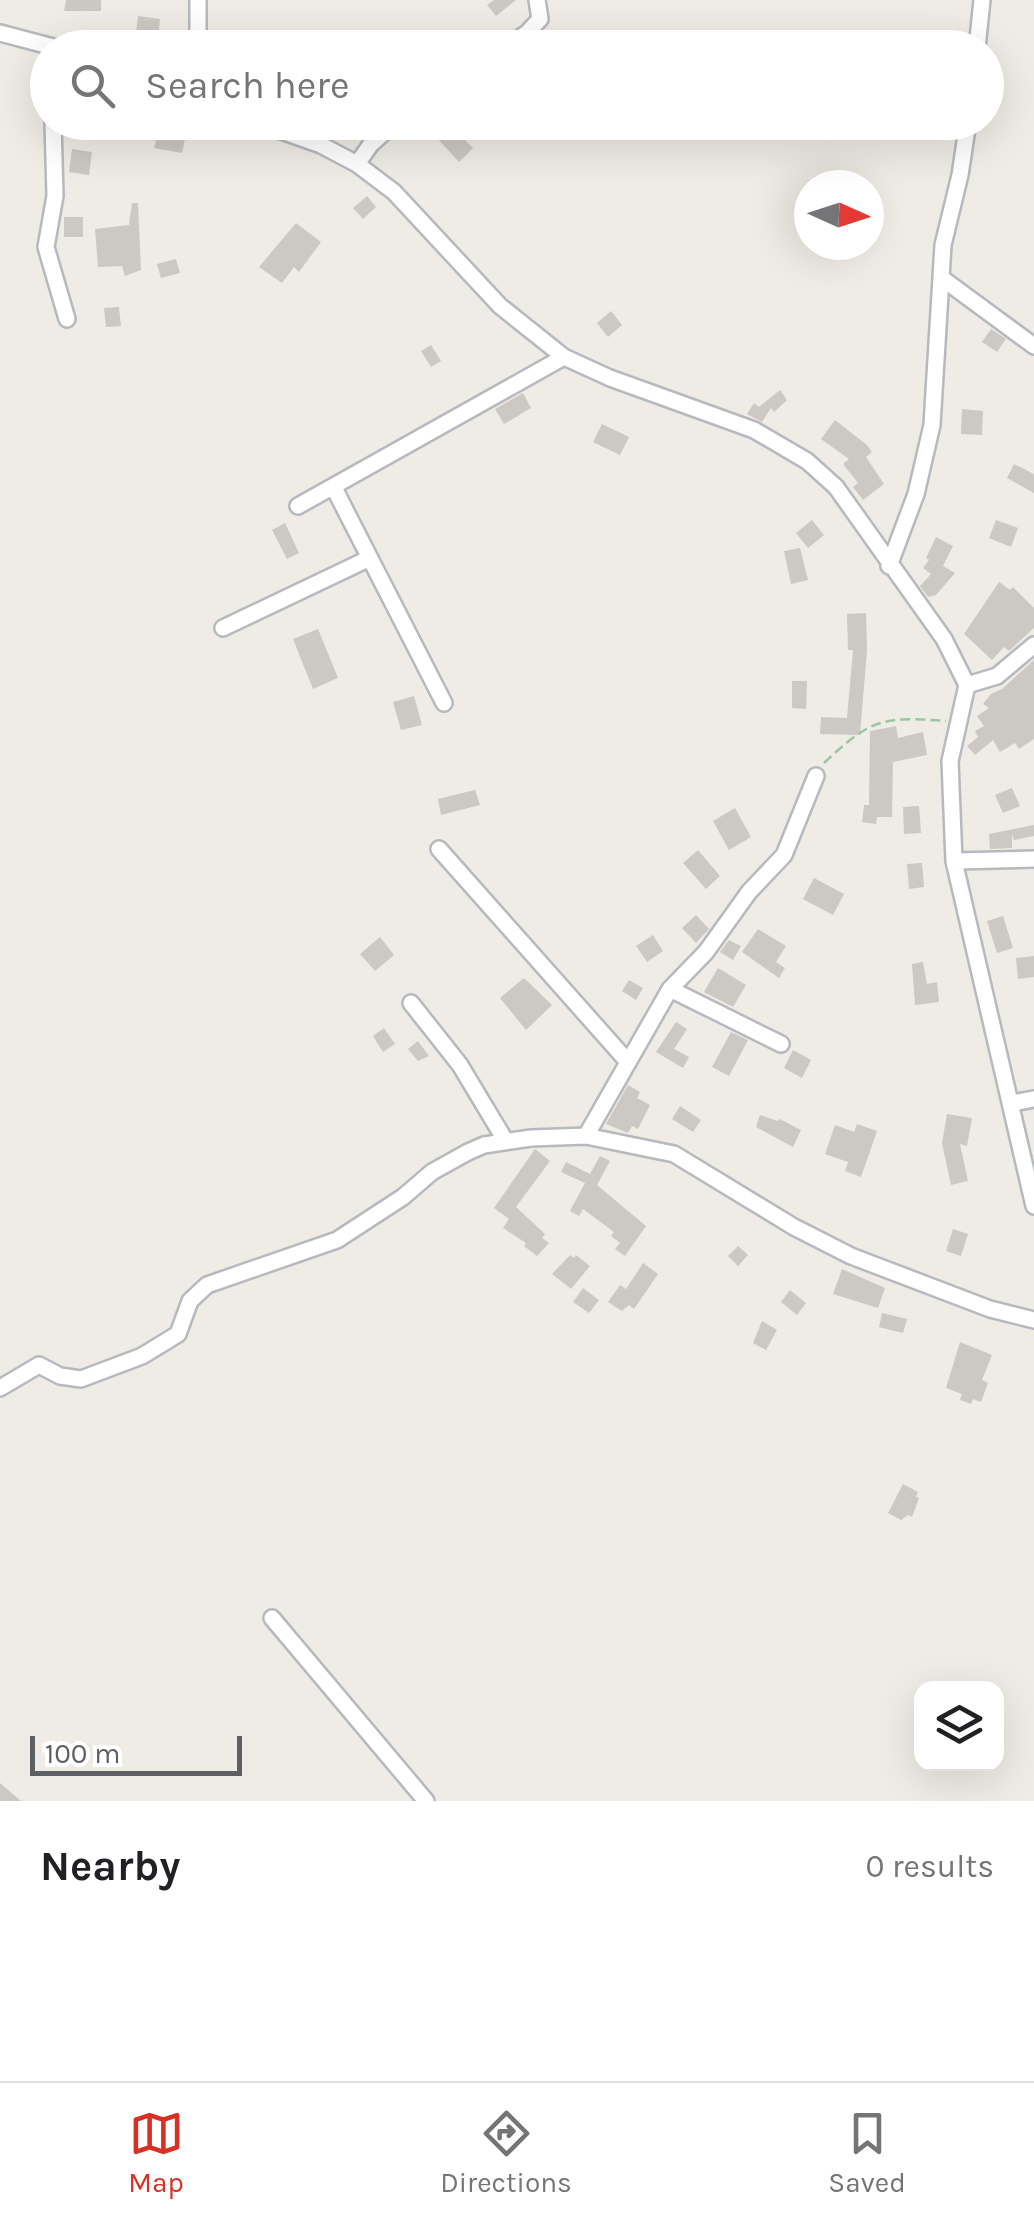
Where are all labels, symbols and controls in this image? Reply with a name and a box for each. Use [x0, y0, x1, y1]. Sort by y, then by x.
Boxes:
search box [30, 30, 1004, 140]
icon: search [65, 58, 120, 113]
text: Search here [145, 63, 349, 108]
north arrow [794, 170, 884, 260]
map controls [914, 1681, 1004, 1771]
button: layers [914, 1681, 1004, 1771]
scale bar [30, 1731, 242, 1776]
text: 100 m [45, 1737, 120, 1770]
text: Nearby [40, 1841, 180, 1891]
text: 0 results [865, 1848, 994, 1885]
tab: Map [128, 2106, 184, 2199]
tab: Directions [440, 2106, 572, 2199]
tab: Saved [828, 2106, 906, 2199]

